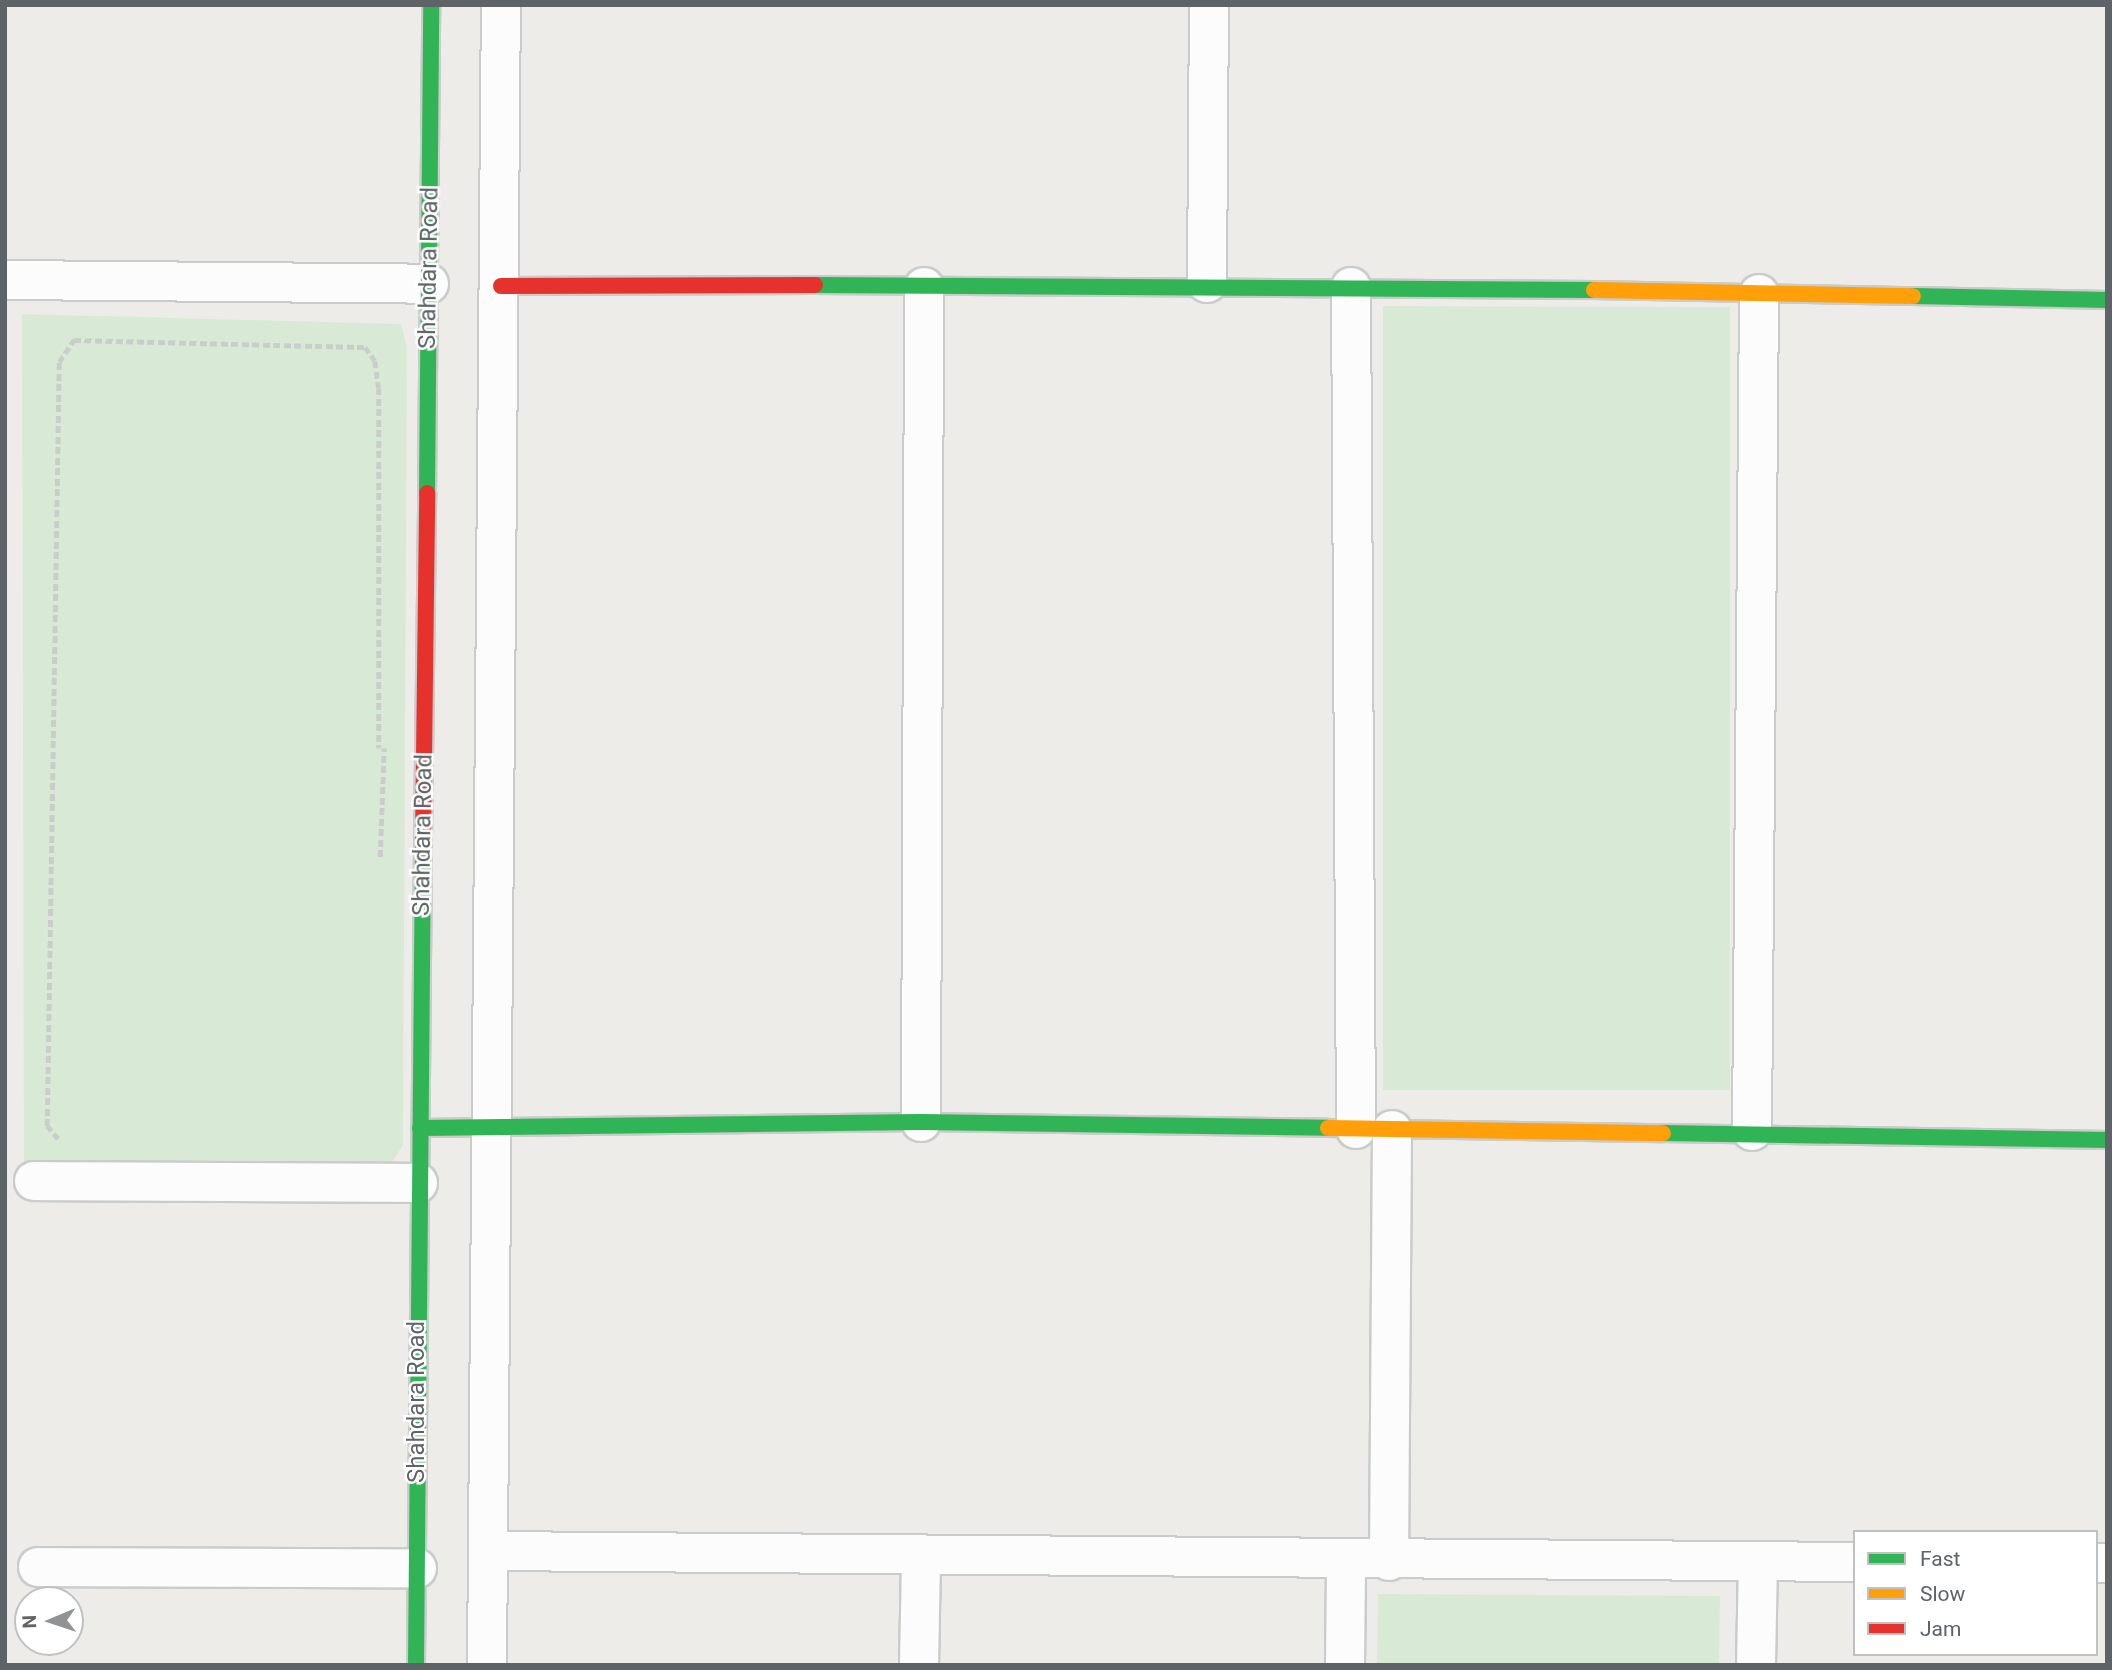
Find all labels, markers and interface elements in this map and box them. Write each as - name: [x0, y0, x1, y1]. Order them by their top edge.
- street label: Shahdara Road: [413, 187, 445, 349]
- street label: Shahdara Road: [407, 754, 439, 916]
- street label: Shahdara Road: [403, 1321, 431, 1483]
- legend: [1853, 1530, 2098, 1656]
- text: Fast: [1920, 1547, 1960, 1571]
- text: Slow: [1920, 1582, 1965, 1606]
- north arrow: [14, 1586, 84, 1656]
- text: N: [18, 1615, 41, 1629]
- text: Jam: [1920, 1617, 1961, 1641]

